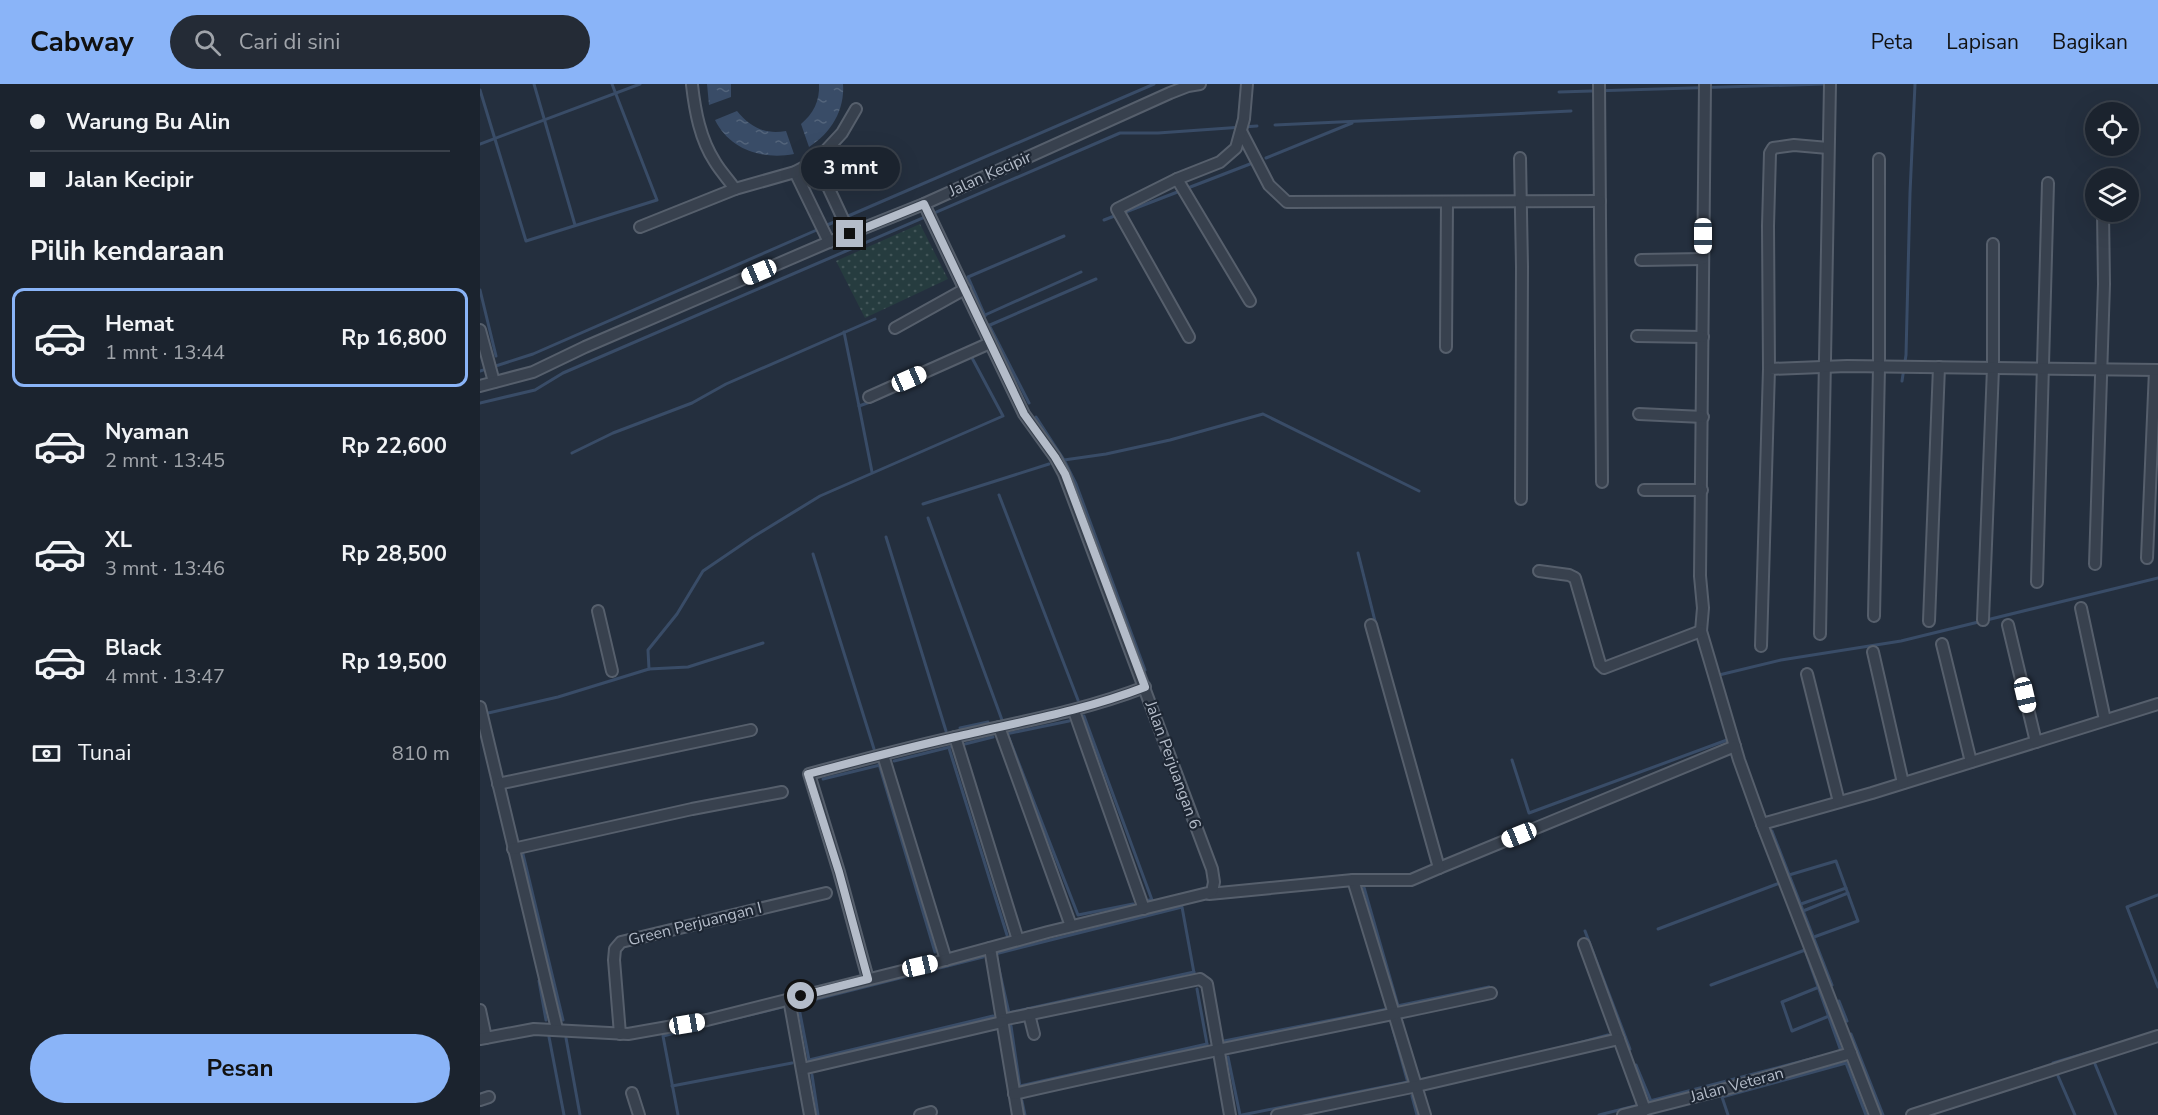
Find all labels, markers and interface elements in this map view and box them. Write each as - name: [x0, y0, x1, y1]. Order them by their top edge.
- search box: [170, 15, 590, 69]
- text: Cabway: [30, 23, 134, 61]
- icon: search: [191, 26, 224, 59]
- text: Cari di sini: [239, 27, 340, 57]
- text: Peta: [1871, 28, 1913, 56]
- text: Lapisan: [1946, 28, 2019, 56]
- text: Bagikan: [2052, 28, 2128, 56]
- map controls: [2085, 102, 2139, 222]
- button: locate: [2085, 102, 2139, 156]
- text: Warung Bu Alin: [66, 107, 230, 137]
- street label: Jalan Kecipir: [944, 146, 1035, 202]
- callout: 3 mnt: [800, 147, 899, 189]
- text: 3 mnt: [823, 154, 878, 181]
- text: Jalan Kecipir: [66, 165, 193, 195]
- button: layers: [2085, 168, 2139, 222]
- car: [1694, 218, 1712, 254]
- route end: [836, 220, 863, 247]
- text: Pilih kendaraan: [30, 233, 224, 270]
- car: [739, 257, 779, 287]
- text: Hemat: [105, 309, 174, 339]
- icon: car: [33, 311, 87, 365]
- text: Rp 16,800: [341, 323, 447, 353]
- text: 1 mnt · 13:44: [105, 339, 225, 366]
- car: [889, 363, 929, 395]
- text: Nyaman: [105, 417, 189, 447]
- icon: car: [33, 419, 87, 473]
- text: Rp 22,600: [341, 431, 447, 461]
- text: 2 mnt · 13:45: [105, 447, 225, 474]
- text: XL: [105, 525, 132, 555]
- icon: car: [33, 527, 87, 581]
- text: Rp 28,500: [341, 539, 447, 569]
- text: 3 mnt · 13:46: [105, 555, 225, 582]
- text: Black: [105, 633, 161, 663]
- icon: car: [33, 635, 87, 689]
- text: Rp 19,500: [341, 647, 447, 677]
- text: 4 mnt · 13:47: [105, 663, 225, 690]
- car: [2012, 675, 2038, 715]
- street label: Jalan Perjuangan 6: [1139, 697, 1206, 832]
- icon: cash: [30, 737, 63, 770]
- text: Tunai: [78, 738, 131, 768]
- text: 810 m: [392, 740, 450, 767]
- car: [1499, 820, 1539, 850]
- street label: Green Perjuangan I: [626, 897, 764, 951]
- car: [900, 953, 940, 979]
- route start: [787, 982, 814, 1009]
- car: [668, 1012, 706, 1036]
- button: Pesan: [30, 1034, 450, 1103]
- street label: Jalan Veteran: [1687, 1062, 1786, 1108]

